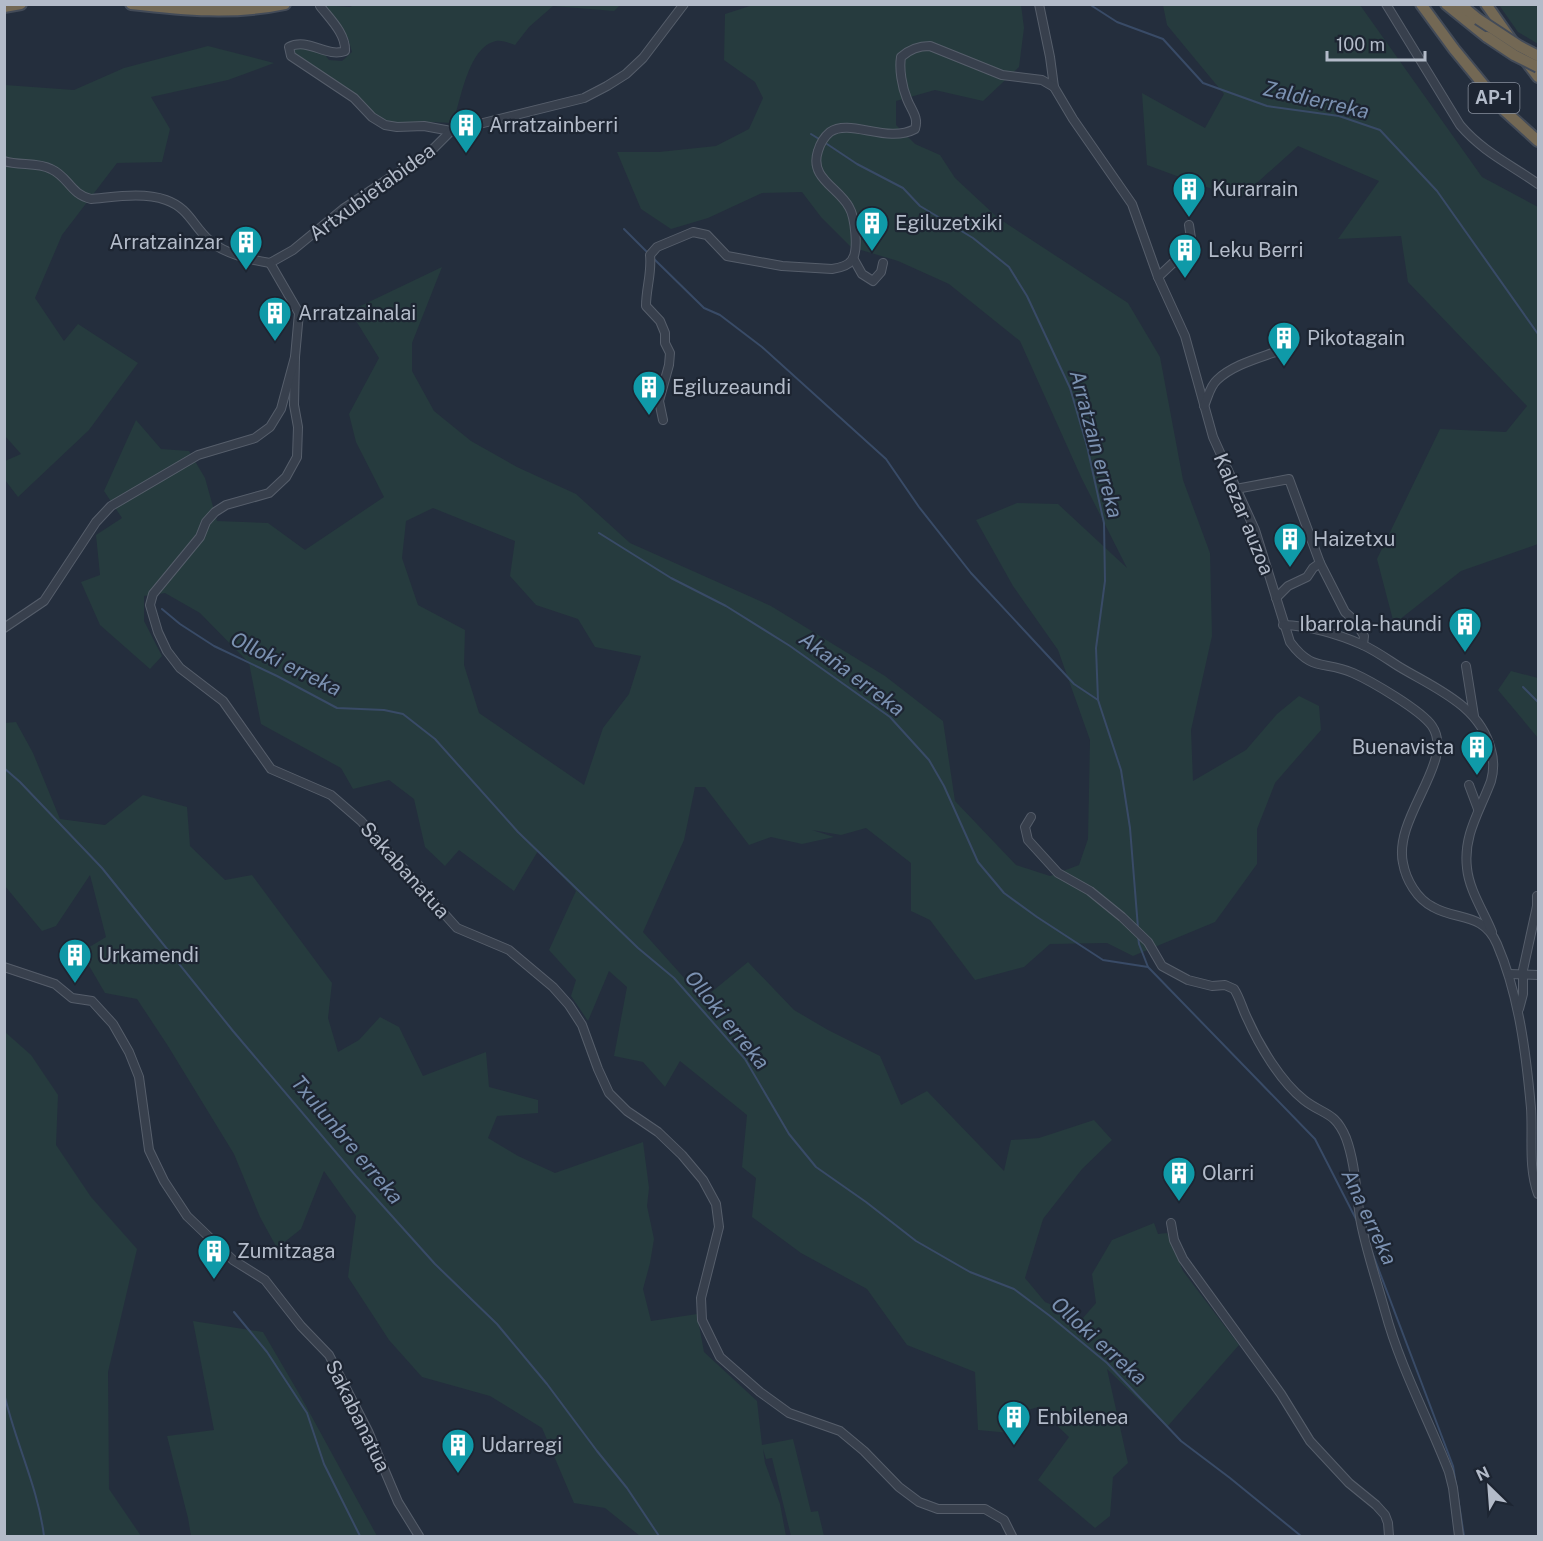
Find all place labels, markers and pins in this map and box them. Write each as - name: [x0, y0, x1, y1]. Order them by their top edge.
- building icon: Arratzainberri: [448, 107, 484, 154]
- place label: Arratzainberri: [489, 113, 618, 137]
- building icon: Kurarrain: [1171, 171, 1207, 218]
- place label: Kurarrain: [1212, 177, 1298, 201]
- building icon: Egiluzetxiki: [854, 205, 890, 252]
- place label: Egiluzetxiki: [895, 211, 1003, 235]
- building icon: Arratzainzar: [228, 224, 264, 271]
- place label: Arratzainzar: [109, 230, 223, 254]
- building icon: Leku Berri: [1167, 232, 1203, 279]
- place label: Leku Berri: [1208, 238, 1303, 262]
- building icon: Arratzainalai: [257, 295, 293, 342]
- place label: Arratzainalai: [298, 301, 416, 325]
- building icon: Pikotagain: [1266, 320, 1302, 367]
- place label: Pikotagain: [1307, 326, 1405, 350]
- building icon: Egiluzeaundi: [631, 369, 667, 416]
- place label: Egiluzeaundi: [672, 375, 791, 399]
- building icon: Haizetxu: [1272, 521, 1308, 568]
- place label: Haizetxu: [1313, 527, 1395, 551]
- building icon: Ibarrola-haundi: [1447, 606, 1483, 653]
- place label: Ibarrola-haundi: [1299, 612, 1442, 636]
- building icon: Buenavista: [1459, 729, 1495, 776]
- place label: Buenavista: [1352, 735, 1454, 759]
- building icon: Urkamendi: [57, 937, 93, 984]
- place label: Urkamendi: [98, 943, 199, 967]
- building icon: Olarri: [1161, 1155, 1197, 1202]
- place label: Olarri: [1202, 1161, 1254, 1185]
- building icon: Zumitzaga: [196, 1233, 232, 1280]
- place label: Zumitzaga: [237, 1239, 335, 1263]
- building icon: Enbilenea: [996, 1399, 1032, 1446]
- place label: Enbilenea: [1037, 1405, 1128, 1429]
- building icon: Udarregi: [440, 1427, 476, 1474]
- place label: Udarregi: [481, 1433, 562, 1457]

